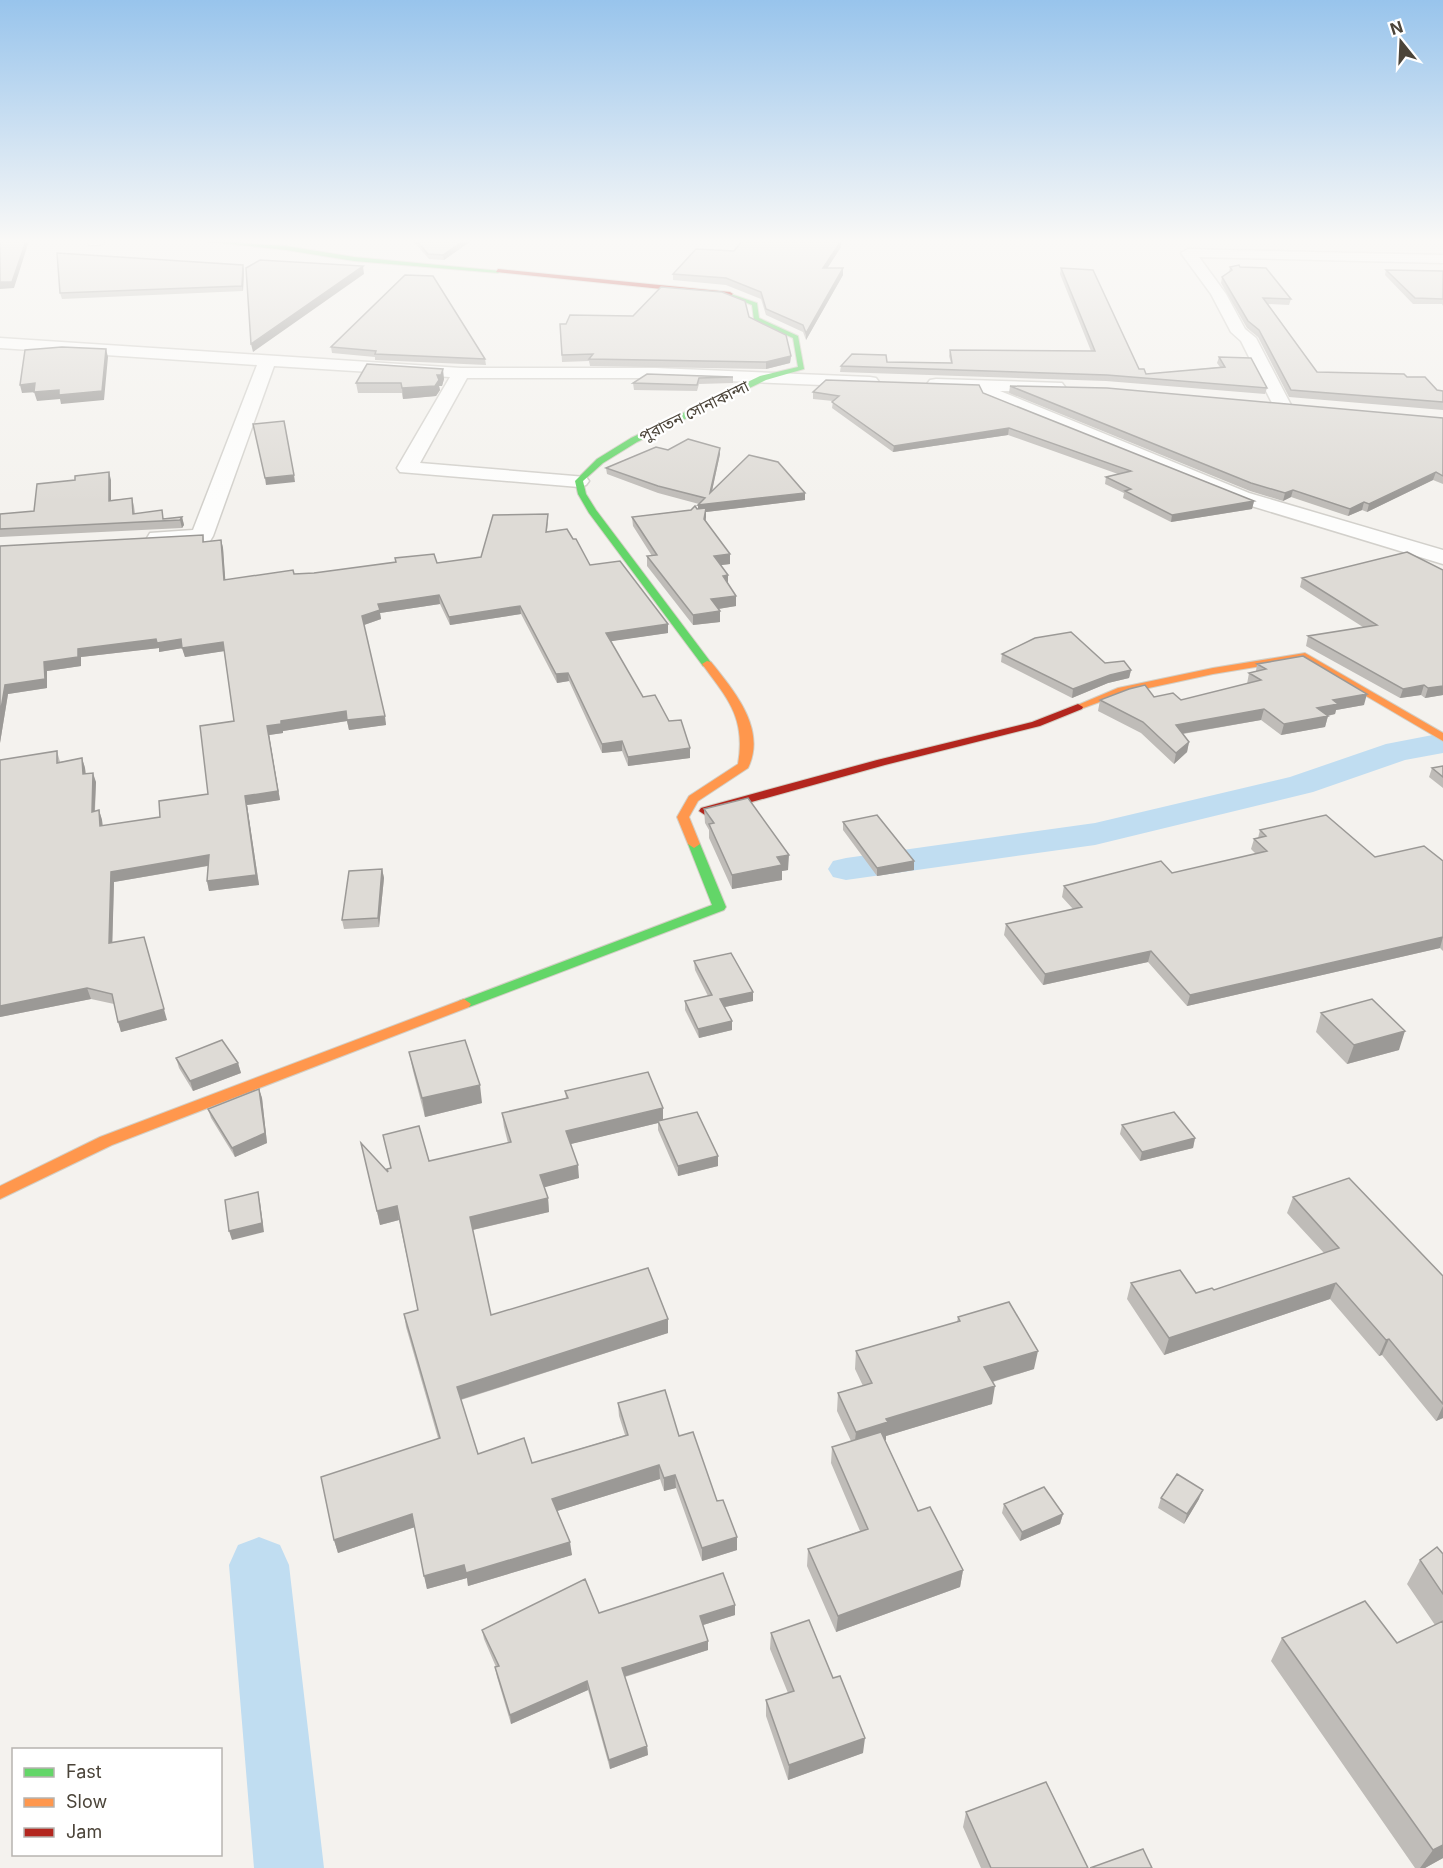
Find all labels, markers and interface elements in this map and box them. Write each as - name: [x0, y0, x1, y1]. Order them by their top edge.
- north arrow: [1371, 12, 1431, 72]
- text: N: [1387, 16, 1405, 39]
- street label: পুরাতন সোনাকান্দা: [636, 375, 753, 446]
- legend: [12, 1748, 222, 1856]
- text: Fast: [66, 1761, 102, 1782]
- text: Slow: [66, 1791, 107, 1812]
- text: Jam: [66, 1821, 102, 1842]

